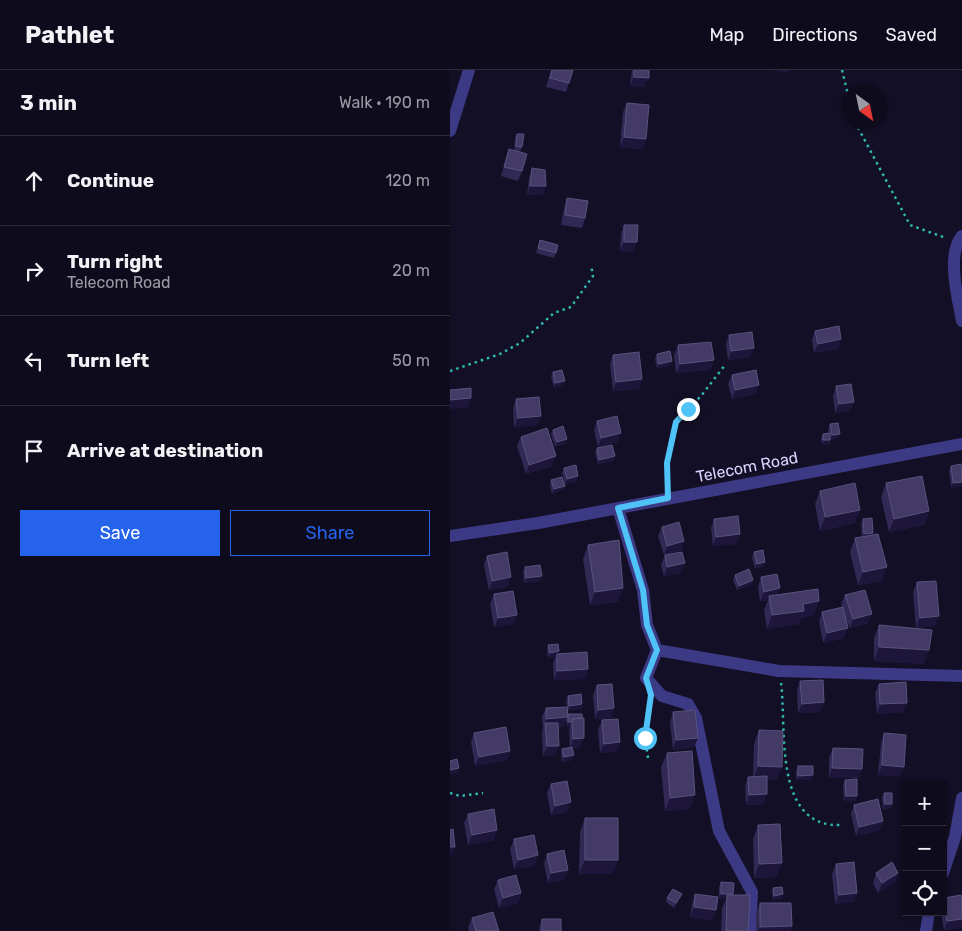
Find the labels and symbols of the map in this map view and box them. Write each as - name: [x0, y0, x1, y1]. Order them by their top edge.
- north arrow: [842, 85, 887, 130]
- route end: [677, 398, 700, 421]
- street label: Telecom Road: [694, 448, 800, 486]
- route start: [634, 727, 657, 750]

